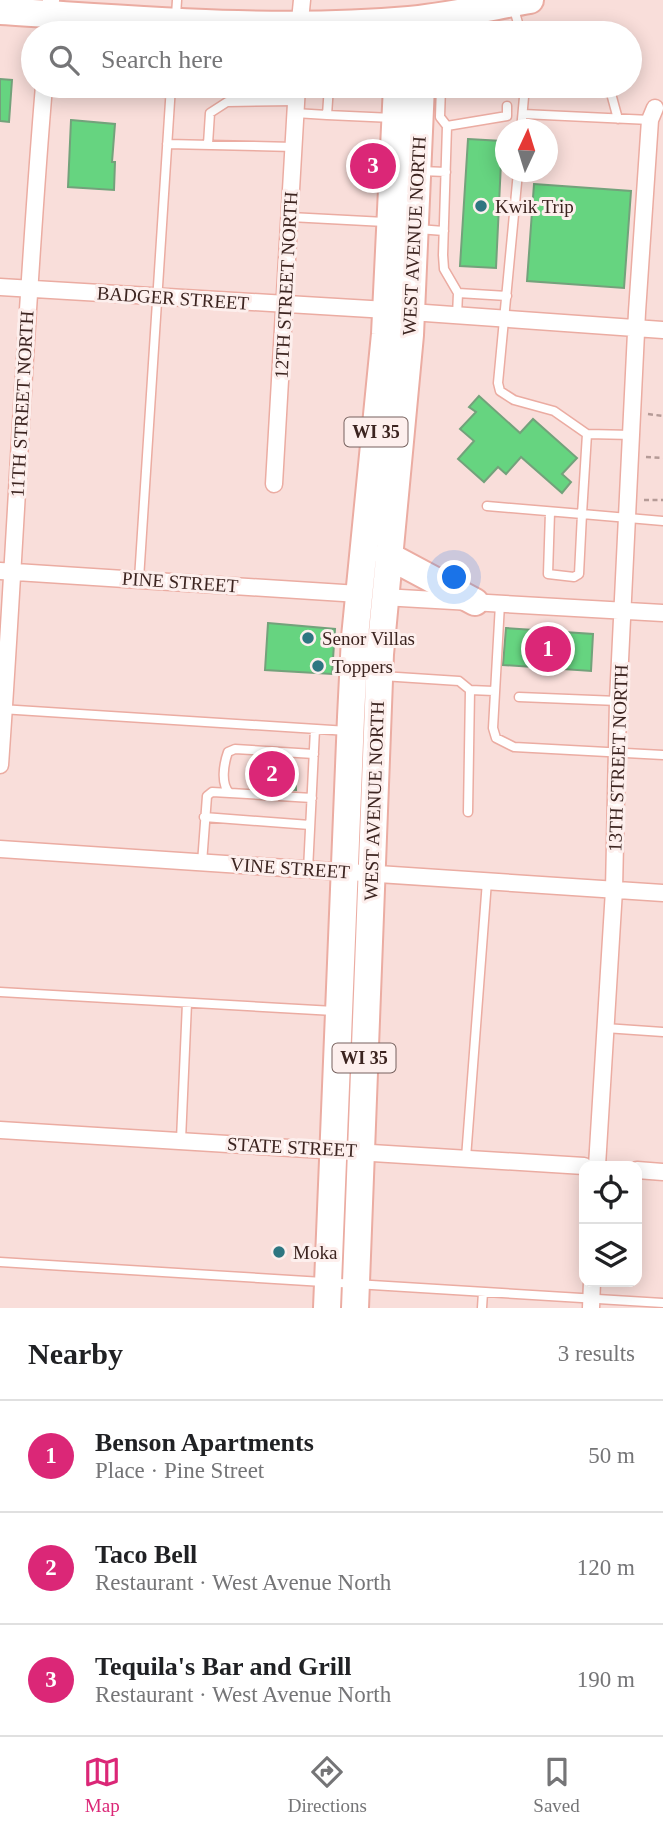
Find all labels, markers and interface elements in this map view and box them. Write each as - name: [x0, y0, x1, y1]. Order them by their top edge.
- search box: [21, 21, 642, 98]
- icon: search: [45, 41, 83, 79]
- text: Search here: [101, 45, 223, 74]
- north arrow: [495, 119, 558, 182]
- street label: WEST AVENUE NORTH: [398, 135, 430, 336]
- pin: 3: [350, 140, 396, 192]
- street label: 12TH STREET NORTH: [271, 191, 301, 379]
- place label: Kwik Trip: [495, 196, 574, 217]
- marker: Kwik Trip: [473, 198, 489, 214]
- street label: BADGER STREET: [96, 282, 250, 314]
- street label: 11TH STREET NORTH: [7, 310, 37, 498]
- road number: WI 35: [344, 418, 408, 446]
- your location: [437, 560, 471, 594]
- street label: PINE STREET: [121, 567, 239, 597]
- pin: 1: [525, 623, 571, 675]
- place label: Senor Villas: [322, 628, 415, 649]
- marker: Senor Villas: [300, 630, 316, 646]
- place label: Toppers: [332, 656, 393, 677]
- marker: Toppers: [310, 658, 326, 674]
- street label: 13TH STREET NORTH: [604, 664, 632, 852]
- street label: WEST AVENUE NORTH: [360, 701, 388, 901]
- pin: 2: [249, 748, 295, 800]
- street label: VINE STREET: [230, 853, 351, 883]
- road number: WI 35: [332, 1044, 396, 1072]
- street label: STATE STREET: [227, 1133, 358, 1161]
- map controls: [579, 1161, 642, 1287]
- button: locate: [579, 1161, 642, 1224]
- button: layers: [579, 1224, 642, 1287]
- place label: Moka: [293, 1242, 338, 1263]
- marker: Moka: [271, 1244, 287, 1260]
- text: Nearby: [28, 1337, 123, 1370]
- text: 3 results: [558, 1341, 635, 1366]
- text: Benson Apartments: [95, 1428, 314, 1457]
- text: 1: [45, 1443, 57, 1468]
- text: 50 m: [588, 1443, 635, 1468]
- text: Place · Pine Street: [95, 1458, 264, 1483]
- text: Taco Bell: [95, 1540, 197, 1569]
- text: 2: [45, 1555, 57, 1580]
- text: 120 m: [577, 1555, 635, 1580]
- text: Restaurant · West Avenue North: [95, 1570, 391, 1595]
- text: Tequila's Bar and Grill: [95, 1652, 351, 1681]
- text: 3: [45, 1667, 57, 1692]
- text: 190 m: [577, 1667, 635, 1692]
- text: Restaurant · West Avenue North: [95, 1682, 391, 1707]
- tab: Map: [83, 1753, 121, 1817]
- tab: Directions: [288, 1753, 367, 1817]
- tab: Saved: [533, 1753, 580, 1817]

